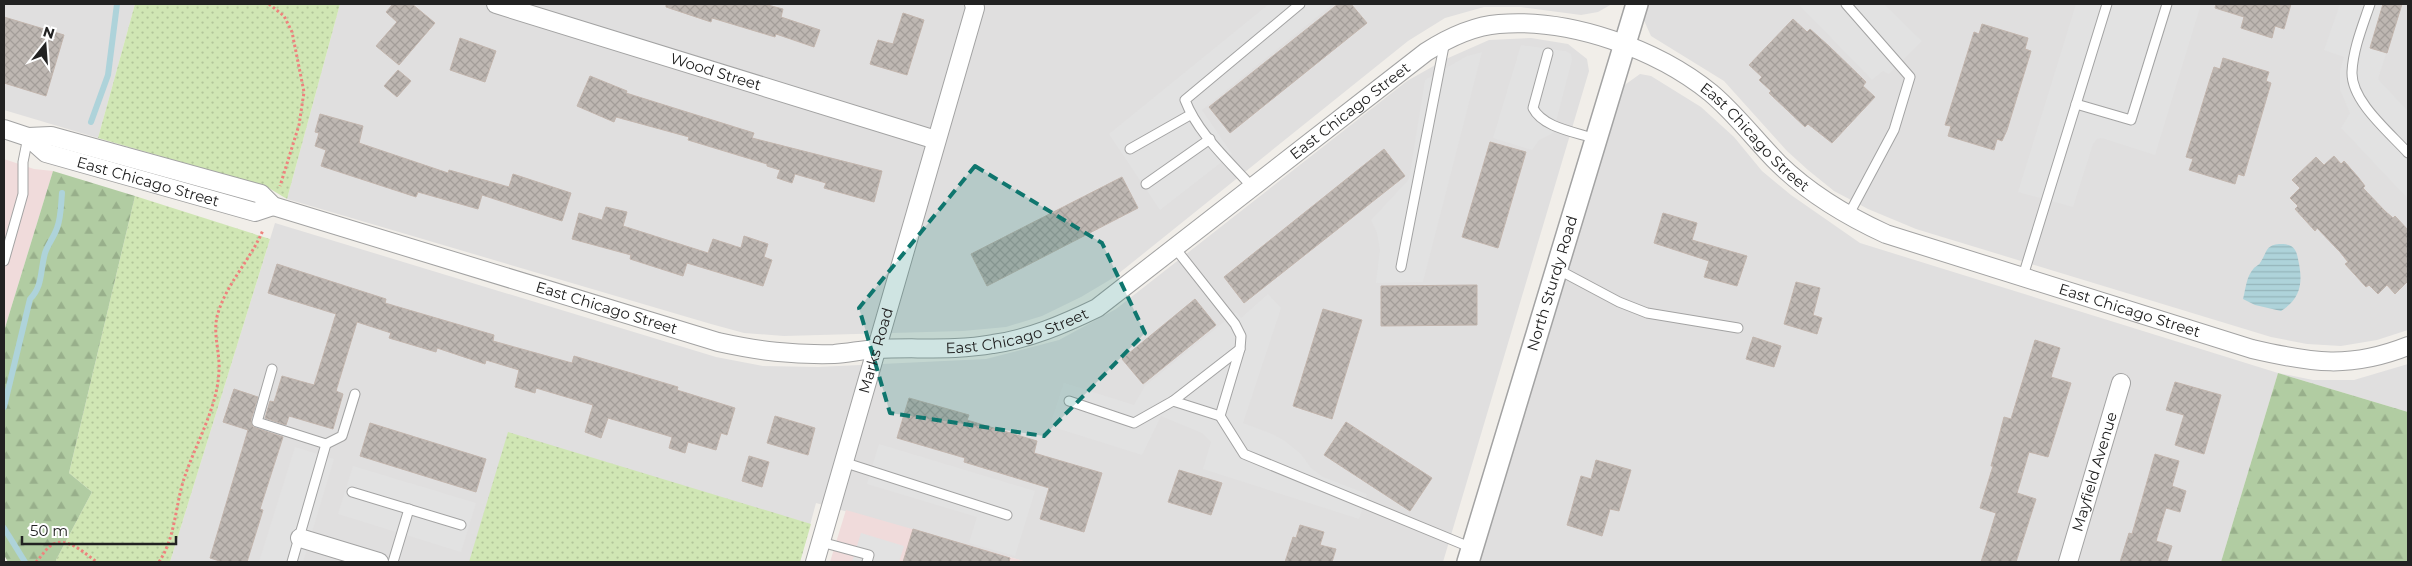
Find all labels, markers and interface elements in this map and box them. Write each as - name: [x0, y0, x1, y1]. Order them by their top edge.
- north arrow: [20, 20, 70, 70]
- text: N: [41, 22, 57, 43]
- street label: Wood Street: [668, 48, 764, 94]
- street label: East Chicago Street: [1286, 58, 1414, 163]
- street label: East Chicago Street: [1696, 78, 1813, 195]
- street label: East Chicago Street: [75, 152, 222, 210]
- street label: North Sturdy Road: [1522, 213, 1581, 353]
- street label: East Chicago Street: [534, 277, 680, 338]
- street label: East Chicago Street: [2057, 279, 2203, 341]
- street label: East Chicago Street: [945, 304, 1091, 357]
- street label: Marks Road: [854, 305, 897, 396]
- street label: Mayfield Avenue: [2067, 410, 2121, 534]
- scale bar: [22, 514, 176, 546]
- text: 50 m: [30, 521, 68, 540]

